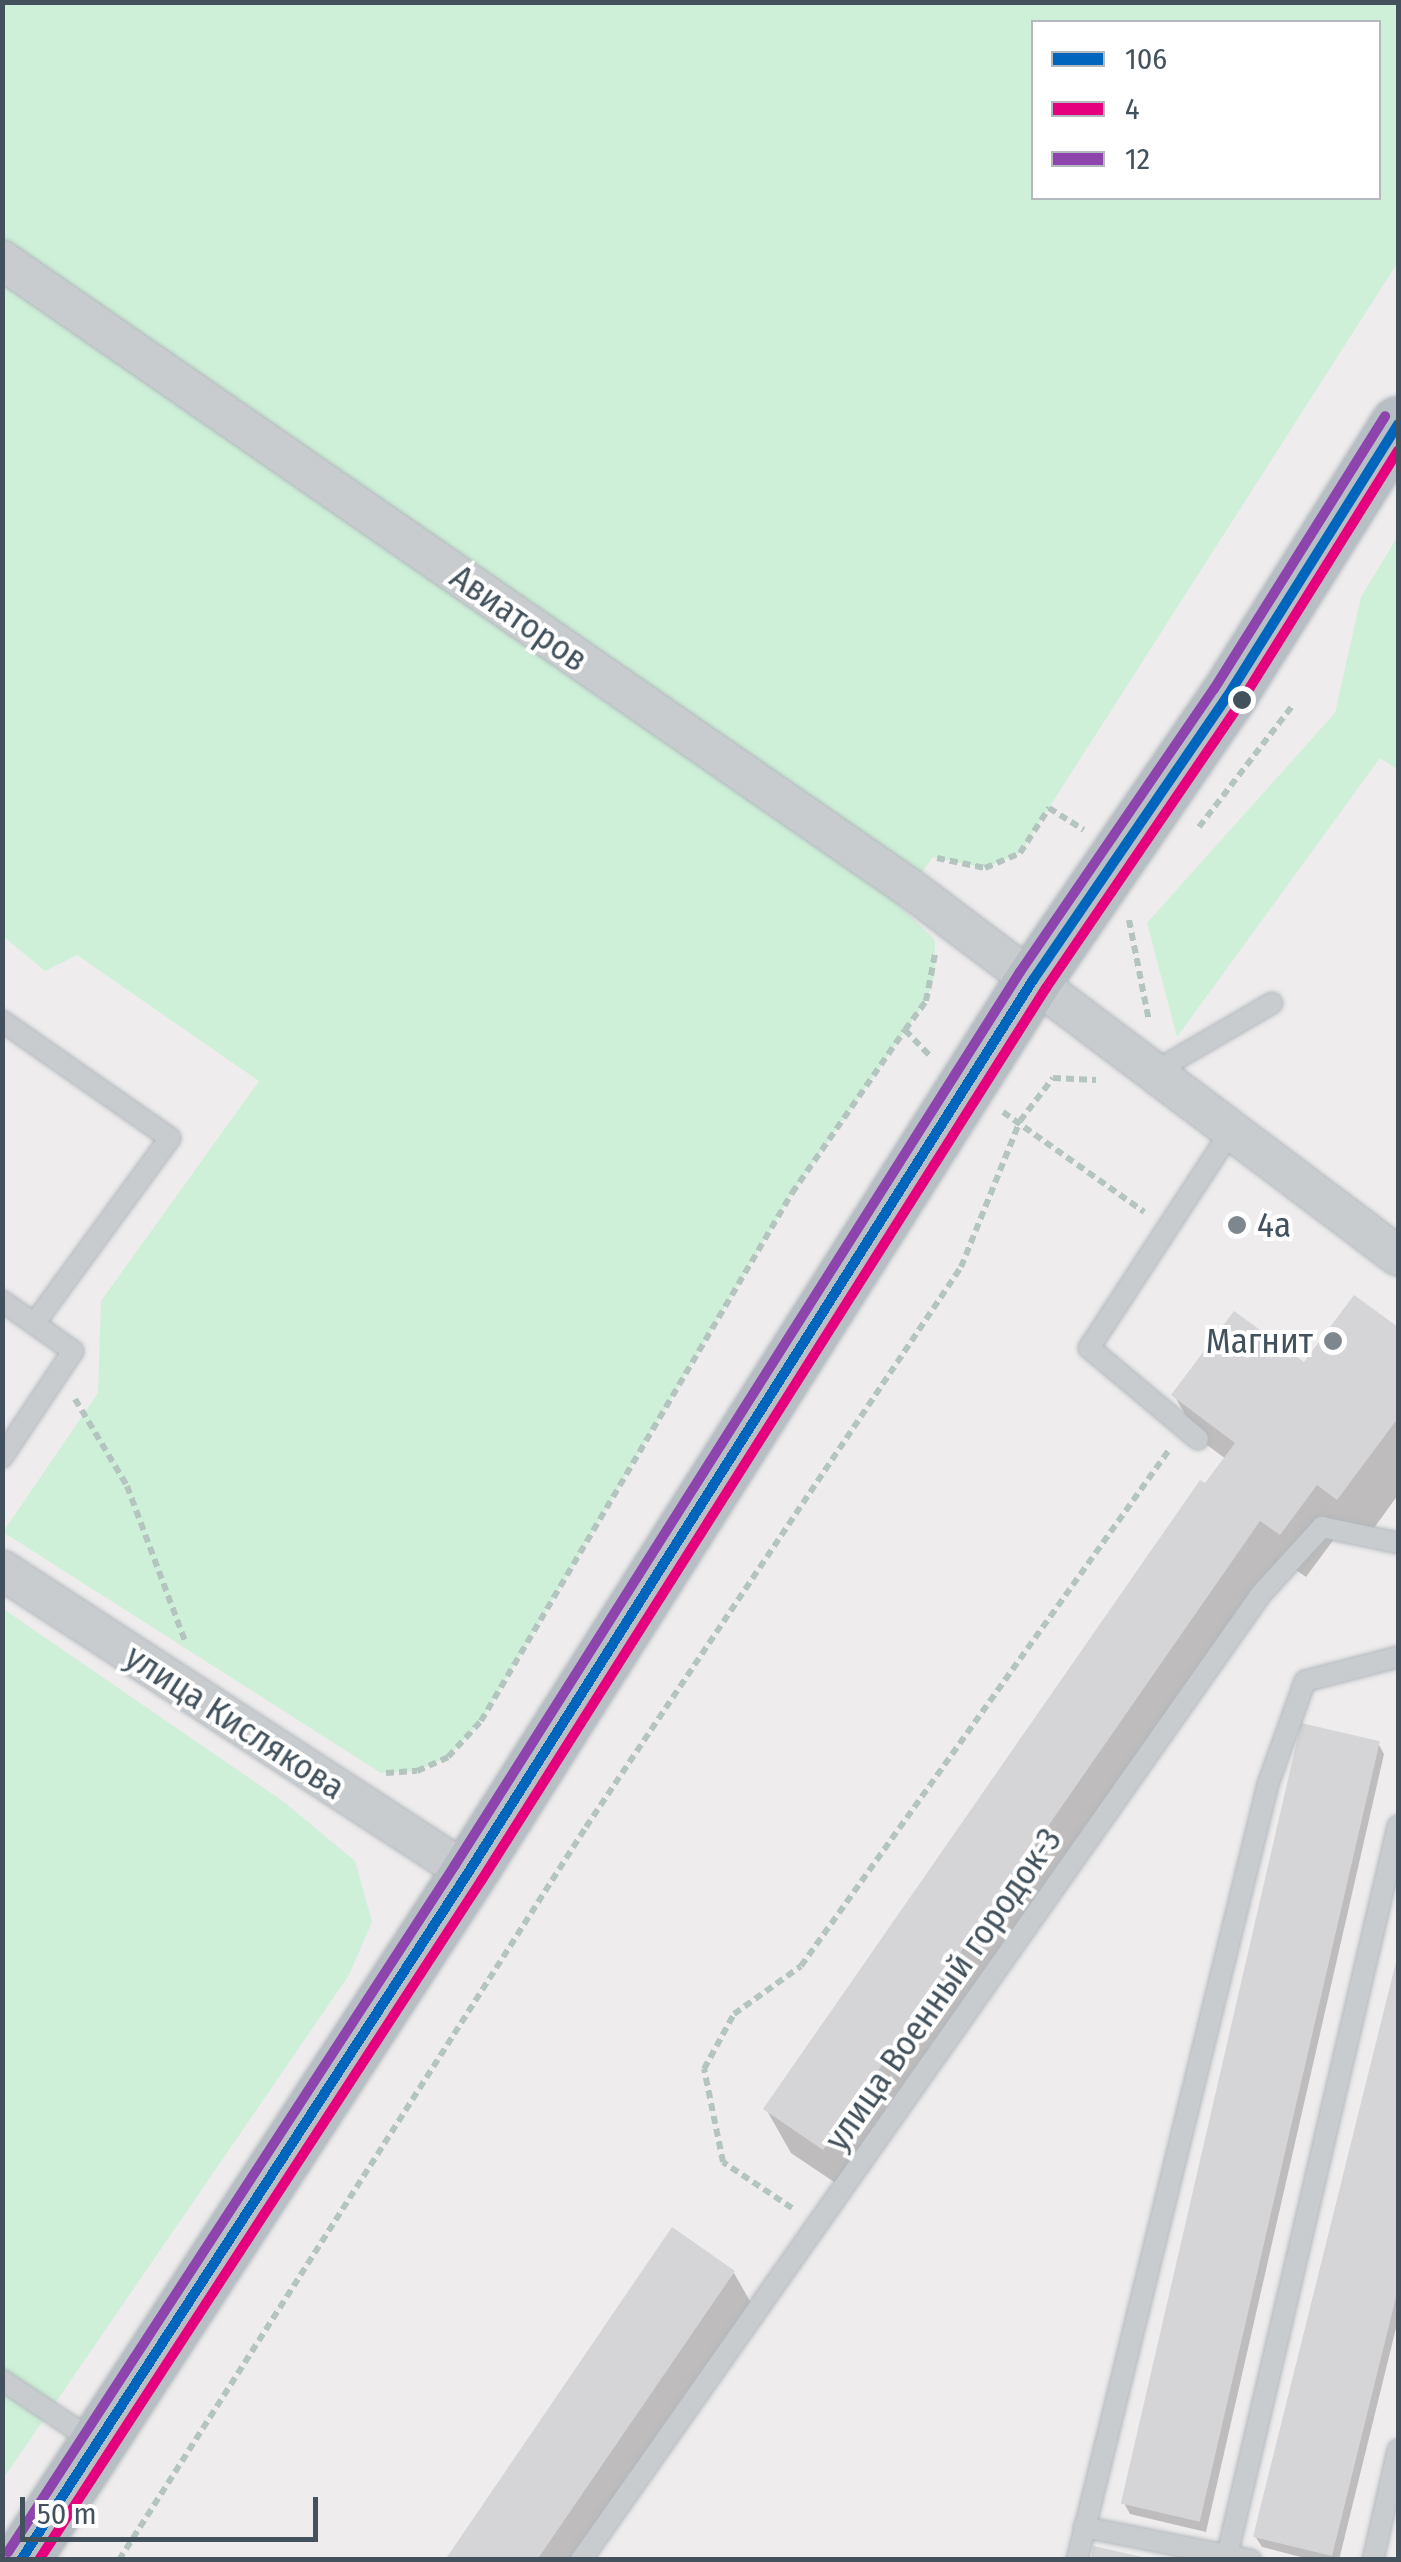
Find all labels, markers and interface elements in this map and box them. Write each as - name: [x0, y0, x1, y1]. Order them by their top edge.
- legend: [1031, 20, 1381, 200]
- text: 106: [1125, 41, 1167, 77]
- text: 4: [1125, 91, 1140, 127]
- text: 12: [1125, 141, 1150, 177]
- street label: Авиаторов: [442, 556, 596, 680]
- unlabelled marker: [1232, 690, 1252, 710]
- place label: 4а: [1257, 1204, 1291, 1246]
- marker: 4а: [1226, 1214, 1248, 1236]
- place label: Магнит: [1206, 1320, 1313, 1362]
- marker: Магнит: [1322, 1330, 1344, 1352]
- street label: улица Кислякова: [118, 1636, 352, 1808]
- street label: улица Военный городок-3: [816, 1820, 1070, 2158]
- scale bar: [25, 2477, 322, 2539]
- text: 50 m: [37, 2496, 97, 2532]

